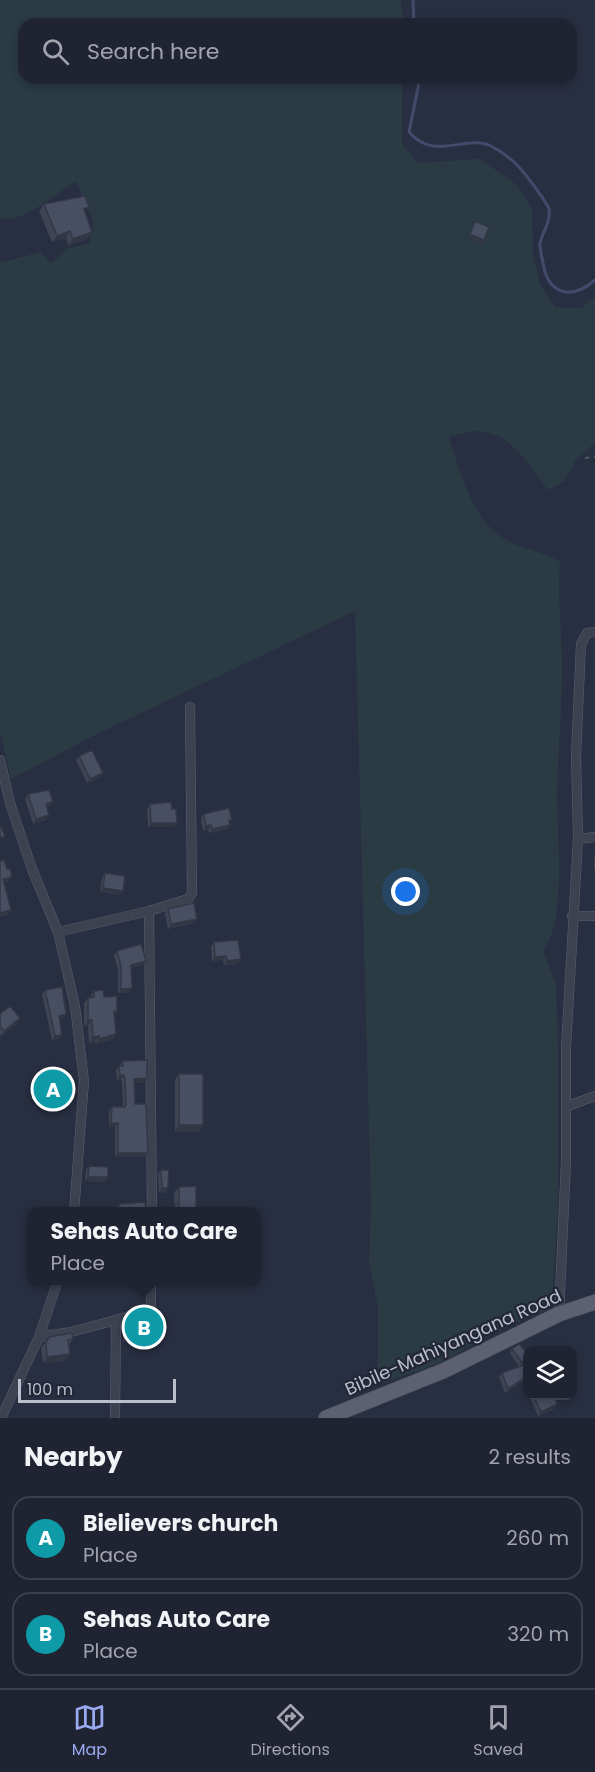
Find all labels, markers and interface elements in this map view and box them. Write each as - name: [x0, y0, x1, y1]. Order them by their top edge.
- search box: [18, 18, 577, 84]
- icon: search: [39, 35, 72, 68]
- text: Search here: [87, 36, 220, 67]
- your location: [391, 877, 420, 906]
- pin: A: [34, 1066, 72, 1112]
- popup: [27, 1207, 261, 1285]
- text: Sehas Auto Care: [50, 1216, 238, 1247]
- text: Place: [50, 1249, 105, 1277]
- street label: Bibile-Mahiyangana Road: [341, 1283, 565, 1401]
- pin: B: [124, 1304, 164, 1350]
- map controls: [523, 1346, 577, 1400]
- button: layers: [523, 1346, 577, 1400]
- scale bar: [18, 1376, 176, 1404]
- text: 100 m: [27, 1378, 73, 1401]
- text: Nearby: [24, 1439, 122, 1475]
- text: 2 results: [488, 1443, 571, 1471]
- text: Bielievers church: [83, 1508, 278, 1539]
- text: A: [38, 1524, 53, 1552]
- text: 260 m: [506, 1524, 569, 1552]
- text: Place: [83, 1541, 138, 1569]
- text: Sehas Auto Care: [83, 1604, 270, 1635]
- text: B: [39, 1620, 52, 1648]
- text: 320 m: [507, 1620, 569, 1648]
- text: Place: [83, 1637, 138, 1665]
- tab: Map: [72, 1701, 107, 1762]
- tab: Directions: [251, 1701, 330, 1762]
- tab: Saved: [473, 1701, 523, 1762]

